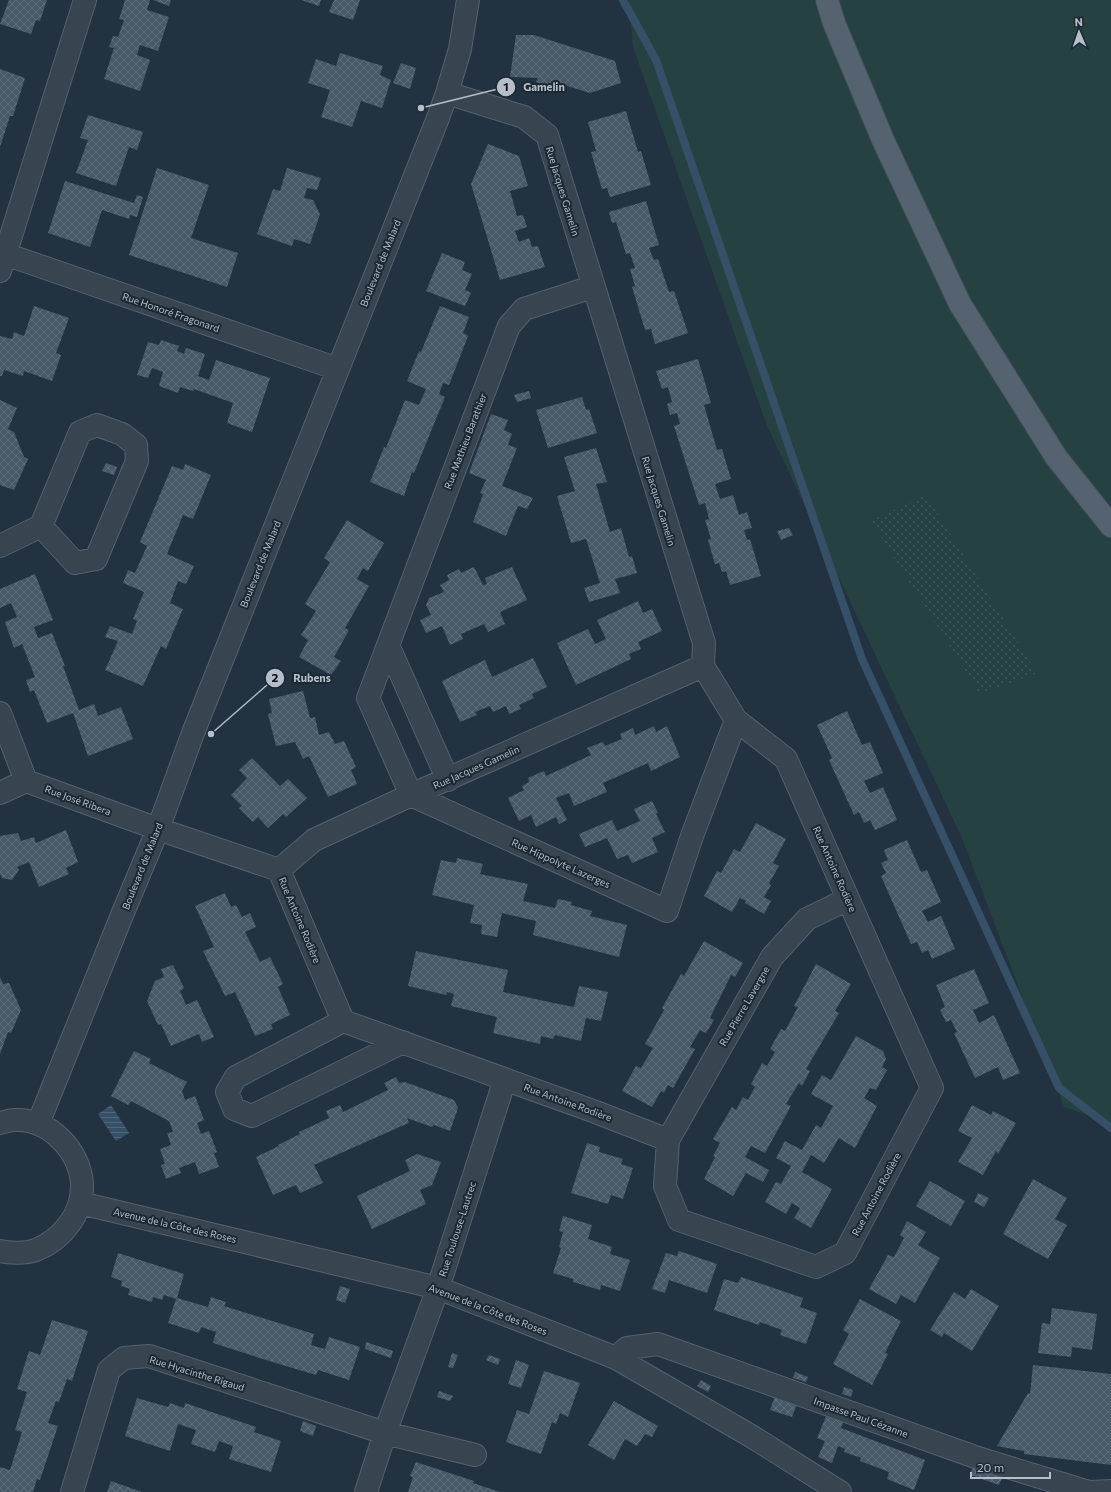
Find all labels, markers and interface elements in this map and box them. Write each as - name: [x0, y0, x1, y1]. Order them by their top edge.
- north arrow: [1059, 12, 1099, 52]
- text: N: [1074, 15, 1083, 28]
- callout: Gamelin: [496, 75, 573, 98]
- text: 1: [503, 79, 509, 93]
- text: Gamelin: [523, 80, 565, 93]
- street label: Rue Jacques Gamelin: [544, 145, 582, 237]
- street label: Boulevard de Malard: [357, 218, 403, 308]
- street label: Rue Honoré Fragonard: [121, 290, 221, 334]
- street label: Rue Mathieu Barathier: [441, 391, 489, 491]
- street label: Rue Jacques Gamelin: [640, 455, 678, 547]
- street label: Boulevard de Malard: [237, 519, 283, 609]
- callout: Rubens: [265, 666, 338, 689]
- text: 2: [272, 670, 279, 684]
- text: Rubens: [293, 671, 331, 684]
- street label: Rue Jacques Gamelin: [431, 743, 521, 791]
- street label: Rue José Ribera: [43, 782, 113, 818]
- street label: Boulevard de Malard: [119, 821, 165, 911]
- street label: Rue Antoine Rodière: [811, 824, 859, 914]
- street label: Rue Hippolyte Lazerges: [510, 836, 613, 890]
- street label: Rue Antoine Rodière: [276, 875, 324, 965]
- street label: Rue Pierre Lavergne: [716, 964, 772, 1048]
- street label: Rue Antoine Rodière: [522, 1081, 614, 1123]
- street label: Rue Antoine Rodière: [849, 1150, 903, 1238]
- street label: Rue Toulouse-Lautrec: [436, 1180, 478, 1278]
- street label: Avenue de la Côte des Roses: [112, 1205, 238, 1245]
- street label: Avenue de la Côte des Roses: [427, 1281, 549, 1337]
- street label: Rue Hyacinthe Rigaud: [148, 1353, 246, 1393]
- street label: Impasse Paul Cézanne: [812, 1394, 910, 1440]
- scale bar: [971, 1454, 1050, 1480]
- text: 20 m: [977, 1460, 1004, 1474]

